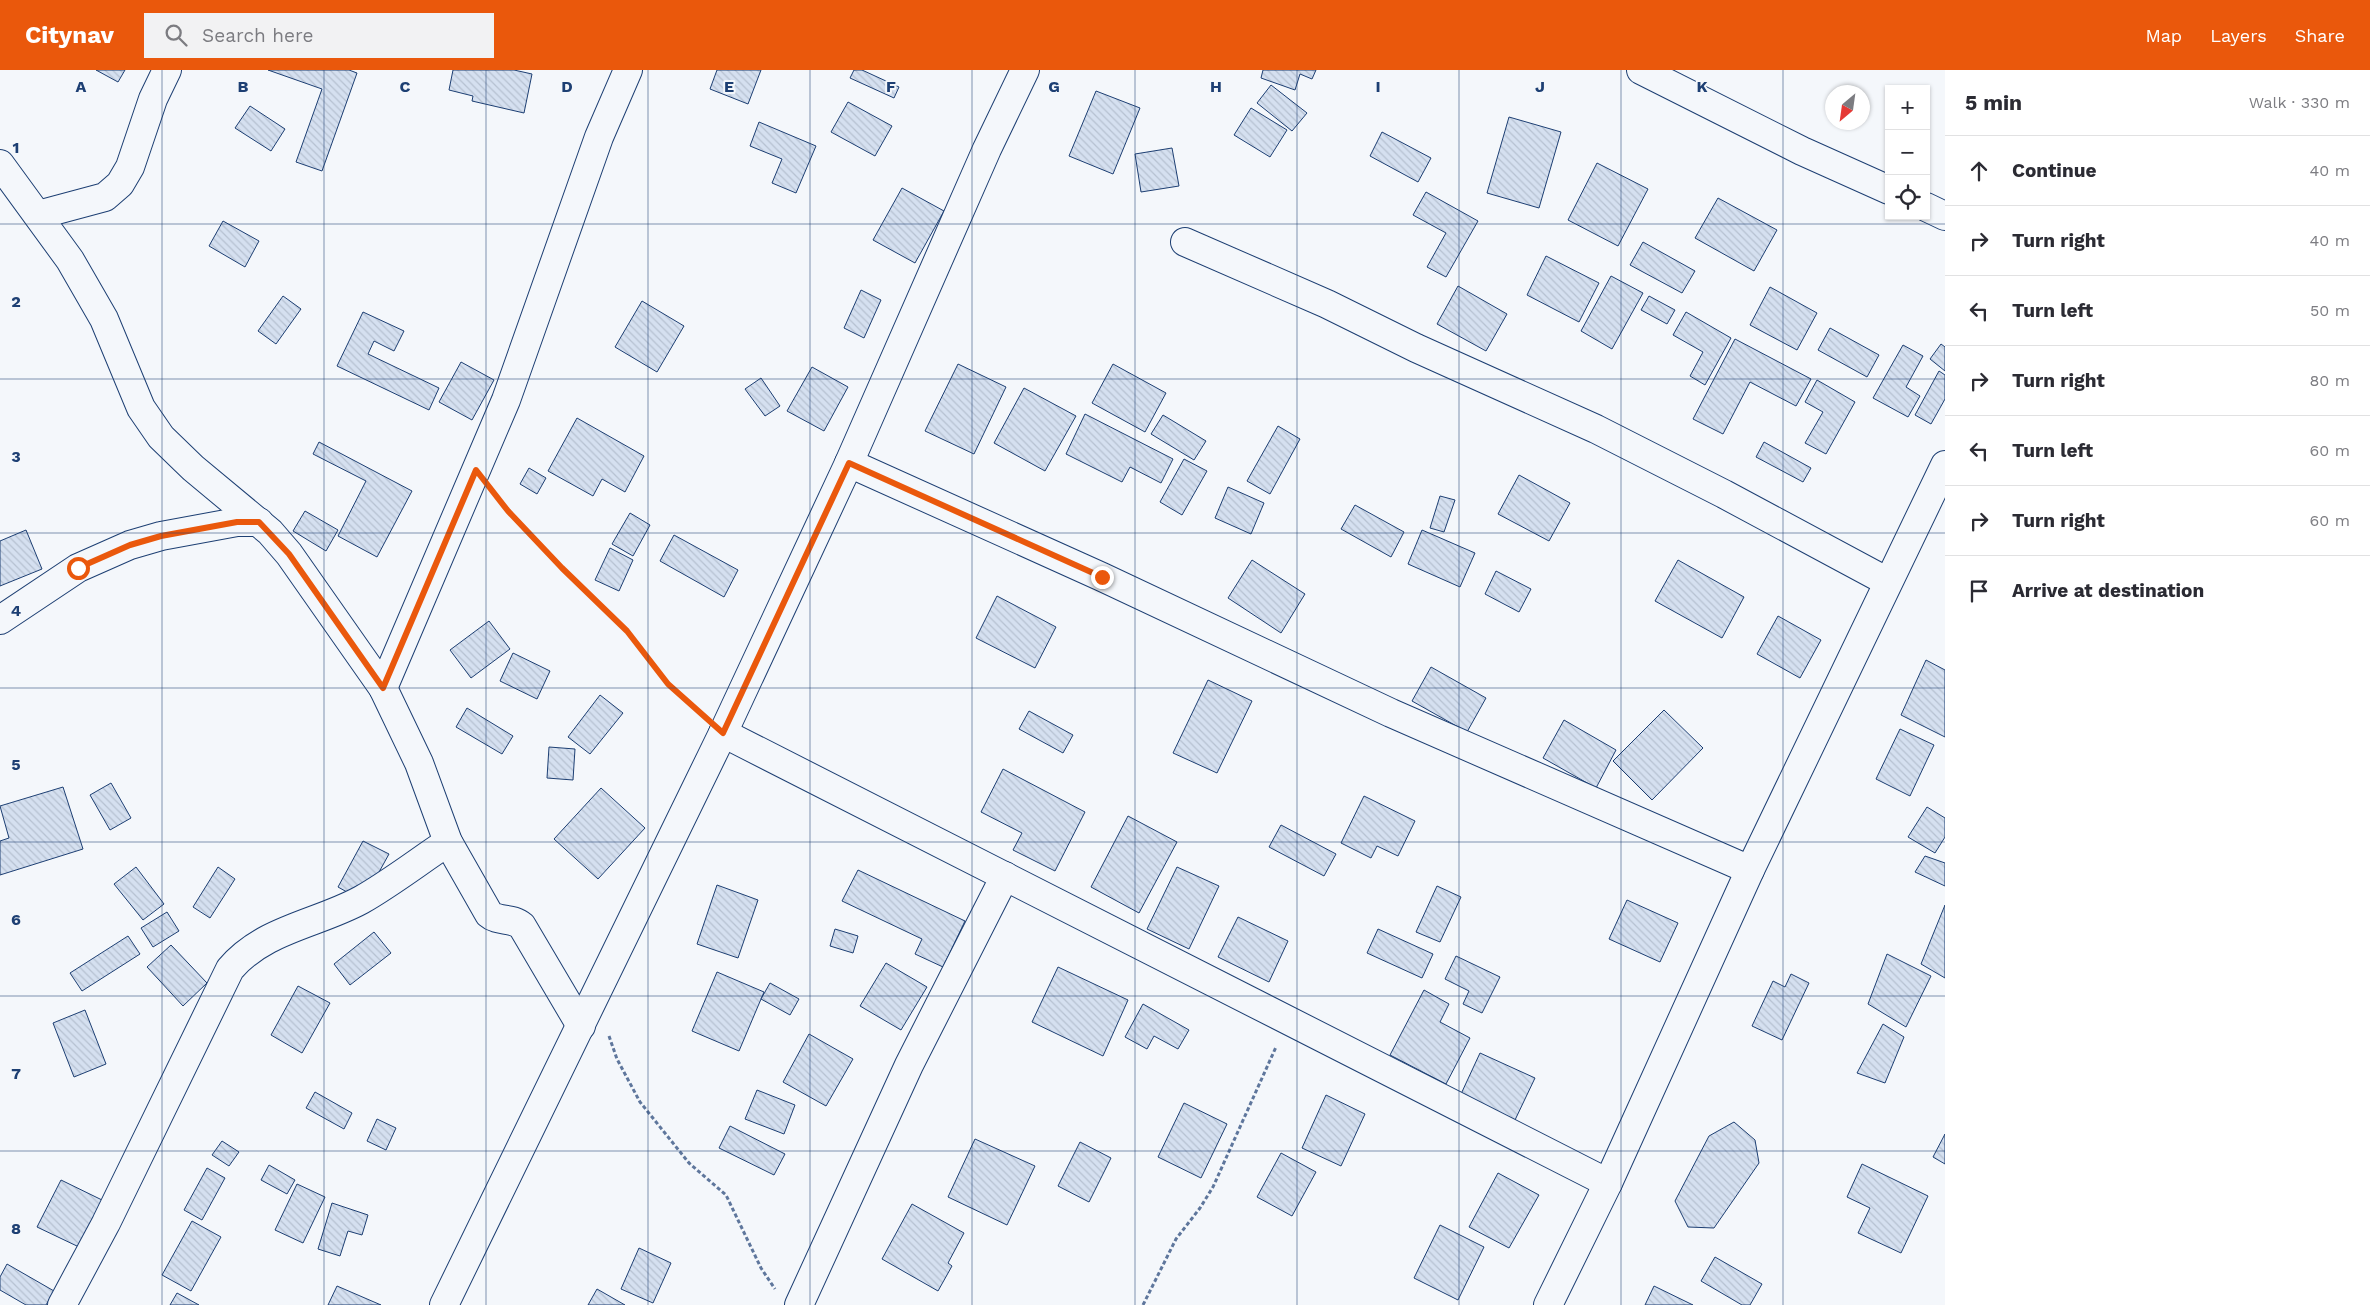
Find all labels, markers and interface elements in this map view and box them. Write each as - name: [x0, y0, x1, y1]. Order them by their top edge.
- search box: [144, 13, 494, 58]
- text: Citynav: [25, 21, 114, 49]
- icon: search: [162, 21, 190, 49]
- text: Search here: [202, 24, 313, 47]
- text: Map: [2145, 25, 2182, 46]
- text: Layers: [2210, 25, 2267, 46]
- text: Share: [2295, 25, 2345, 46]
- text: A: [76, 77, 87, 96]
- text: B: [238, 77, 249, 96]
- text: C: [400, 77, 411, 96]
- text: D: [561, 77, 573, 96]
- text: E: [724, 77, 734, 96]
- text: F: [886, 77, 896, 96]
- text: G: [1048, 77, 1060, 96]
- text: H: [1210, 77, 1222, 96]
- text: I: [1375, 77, 1381, 96]
- text: J: [1535, 77, 1545, 96]
- text: K: [1696, 77, 1708, 96]
- north arrow: [1825, 85, 1870, 130]
- map controls: [1885, 85, 1930, 220]
- button: +: [1885, 85, 1930, 130]
- text: 5 min: [1965, 90, 2022, 115]
- text: Walk · 330 m: [2249, 93, 2350, 112]
- button: −: [1885, 130, 1930, 175]
- text: 1: [13, 138, 19, 157]
- icon: ahead: [1965, 157, 1993, 185]
- text: Continue: [2012, 159, 2096, 182]
- text: 40 m: [2310, 161, 2350, 180]
- button: locate: [1885, 175, 1930, 220]
- icon: right: [1965, 227, 1993, 255]
- text: Turn right: [2012, 229, 2105, 252]
- text: 40 m: [2310, 231, 2350, 250]
- text: 2: [11, 292, 21, 311]
- icon: left: [1965, 297, 1993, 325]
- text: Turn left: [2012, 299, 2093, 322]
- text: 50 m: [2310, 301, 2350, 320]
- icon: right: [1965, 367, 1993, 395]
- text: Turn right: [2012, 369, 2105, 392]
- text: 80 m: [2309, 371, 2350, 390]
- icon: left: [1965, 437, 1993, 465]
- text: Turn left: [2012, 439, 2093, 462]
- text: 60 m: [2310, 441, 2350, 460]
- text: 3: [11, 447, 21, 466]
- icon: right: [1965, 507, 1993, 535]
- text: Turn right: [2012, 509, 2105, 532]
- text: 60 m: [2310, 511, 2350, 530]
- route start: [67, 557, 90, 580]
- route end: [1091, 566, 1114, 589]
- icon: arrive: [1965, 577, 1993, 605]
- text: Arrive at destination: [2012, 579, 2204, 602]
- text: 4: [11, 601, 21, 620]
- text: 5: [11, 755, 21, 774]
- text: 6: [11, 910, 21, 929]
- text: 7: [11, 1064, 21, 1083]
- text: 8: [11, 1219, 21, 1238]

